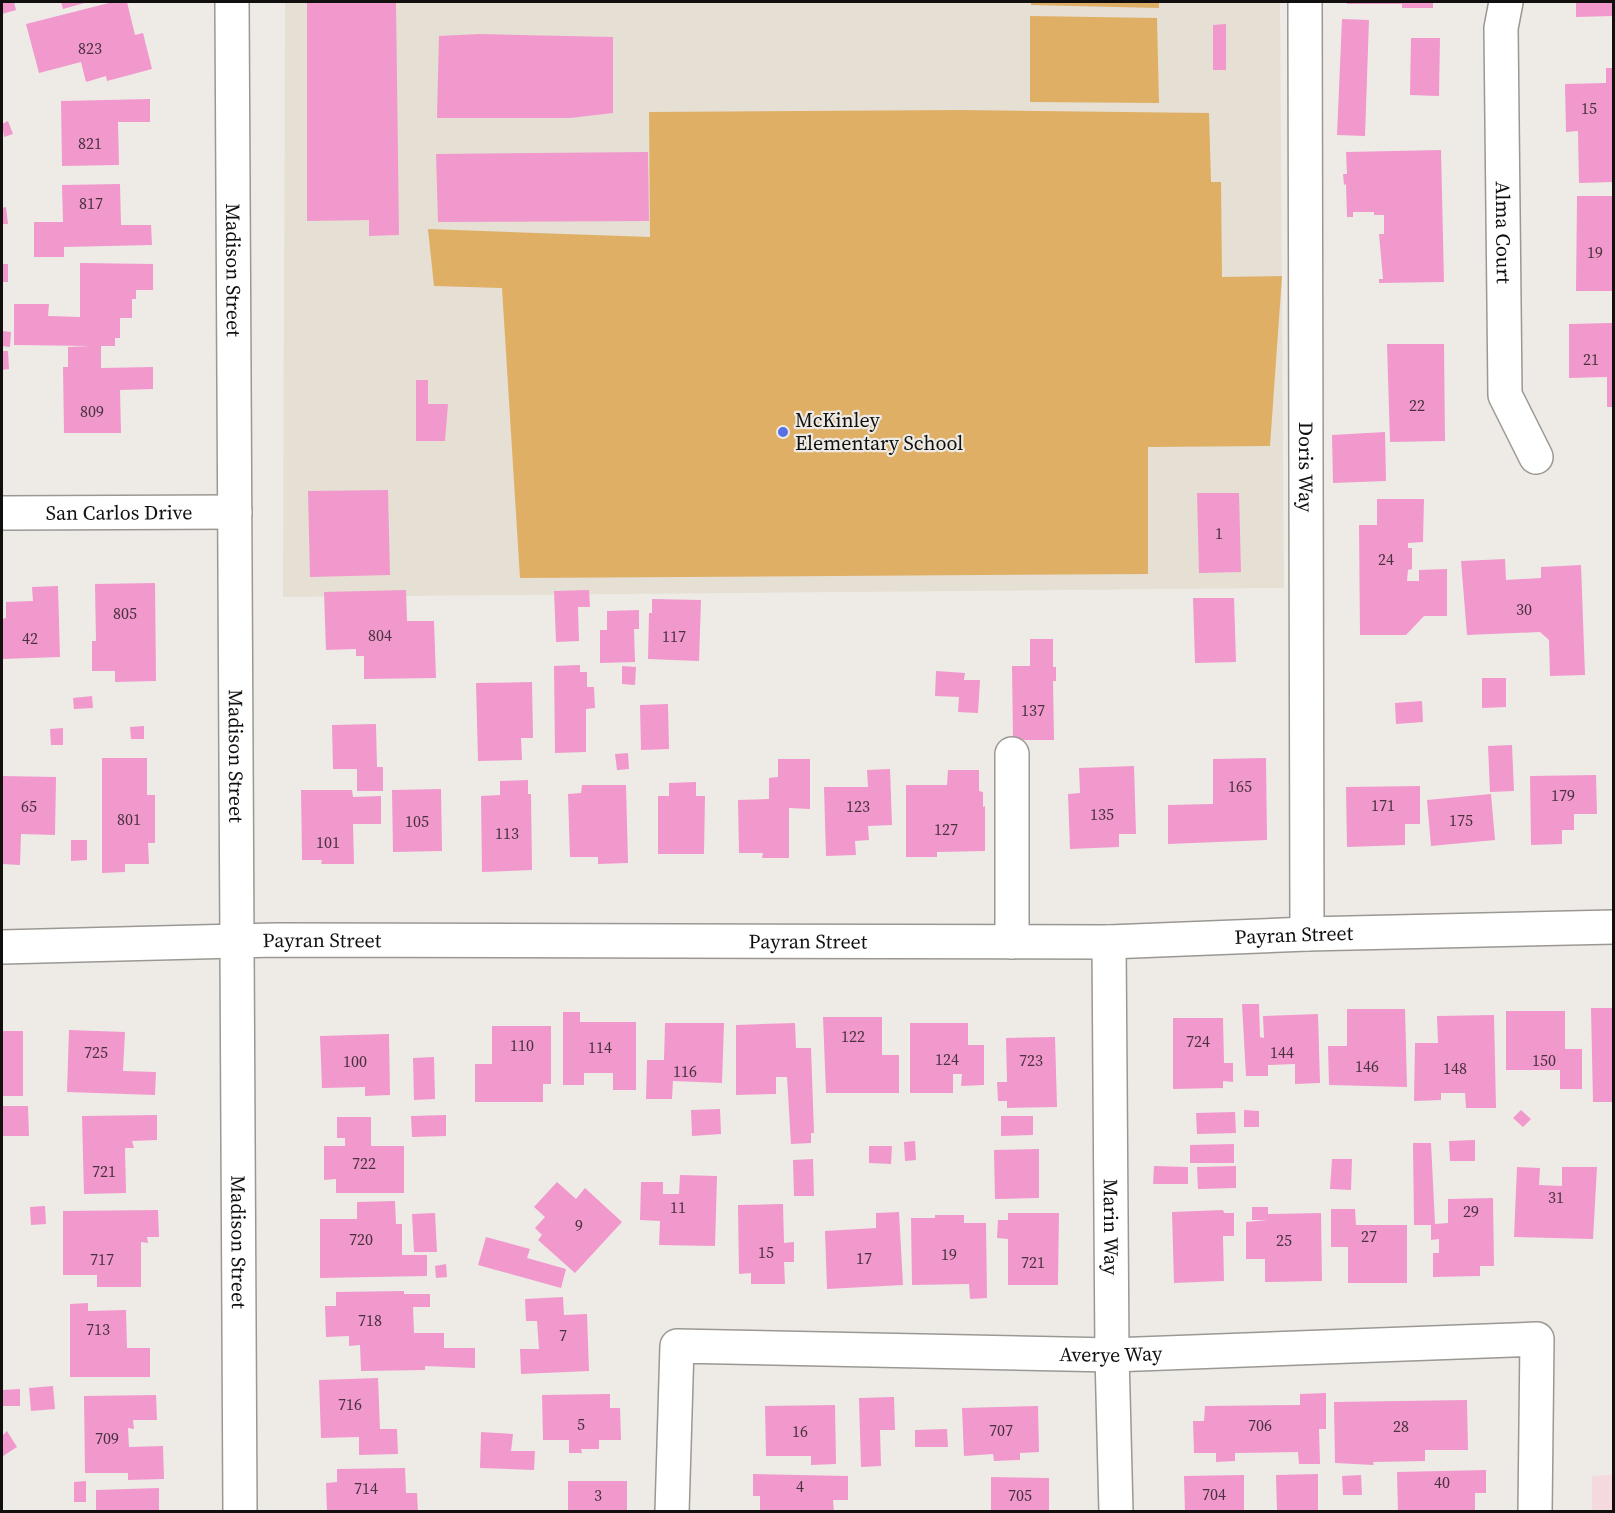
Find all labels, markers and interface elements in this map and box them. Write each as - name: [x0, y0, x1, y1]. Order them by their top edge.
- house number: 823: [78, 37, 102, 59]
- house number: 15: [1581, 97, 1597, 119]
- house number: 821: [78, 132, 102, 154]
- street label: Alma Court: [1489, 181, 1518, 284]
- house number: 817: [79, 192, 103, 214]
- street label: Madison Street: [219, 203, 248, 337]
- house number: 19: [1587, 241, 1603, 263]
- house number: 21: [1583, 348, 1599, 370]
- house number: 22: [1409, 394, 1425, 416]
- house number: 809: [80, 400, 104, 422]
- place label: McKinley Elementary School: [795, 406, 963, 457]
- street label: Doris Way: [1292, 422, 1320, 513]
- marker: McKinley Elementary School: [776, 425, 790, 439]
- street label: San Carlos Drive: [46, 498, 192, 527]
- house number: 1: [1215, 522, 1223, 544]
- house number: 24: [1378, 548, 1394, 570]
- house number: 30: [1516, 598, 1532, 620]
- house number: 805: [113, 602, 137, 624]
- house number: 804: [368, 624, 392, 646]
- house number: 117: [662, 625, 686, 647]
- house number: 42: [22, 627, 38, 649]
- street label: Madison Street: [222, 689, 250, 823]
- house number: 137: [1021, 699, 1045, 721]
- house number: 165: [1228, 775, 1252, 797]
- house number: 179: [1551, 784, 1575, 806]
- house number: 171: [1371, 794, 1395, 816]
- house number: 65: [21, 795, 37, 817]
- house number: 123: [846, 795, 870, 817]
- house number: 135: [1090, 803, 1114, 825]
- house number: 801: [117, 808, 141, 830]
- house number: 175: [1449, 809, 1473, 831]
- house number: 105: [405, 810, 429, 832]
- house number: 127: [934, 818, 958, 840]
- house number: 113: [495, 822, 519, 844]
- house number: 101: [316, 831, 340, 853]
- street label: Payran Street: [1234, 919, 1354, 951]
- street label: Payran Street: [262, 926, 382, 954]
- street label: Payran Street: [748, 927, 868, 955]
- house number: 122: [841, 1025, 865, 1047]
- house number: 724: [1186, 1030, 1210, 1052]
- house number: 110: [510, 1034, 534, 1056]
- house number: 114: [588, 1036, 612, 1058]
- house number: 725: [84, 1041, 108, 1063]
- house number: 144: [1270, 1041, 1294, 1063]
- house number: 124: [935, 1048, 959, 1070]
- house number: 723: [1019, 1049, 1043, 1071]
- house number: 150: [1532, 1049, 1556, 1071]
- house number: 100: [343, 1050, 367, 1072]
- house number: 146: [1355, 1055, 1379, 1077]
- house number: 148: [1443, 1057, 1467, 1079]
- house number: 116: [673, 1060, 697, 1082]
- house number: 722: [352, 1152, 376, 1174]
- house number: 721: [92, 1160, 116, 1182]
- street label: Madison Street: [224, 1175, 253, 1309]
- street label: Marin Way: [1097, 1179, 1125, 1276]
- house number: 31: [1548, 1186, 1564, 1208]
- house number: 11: [670, 1196, 686, 1218]
- house number: 29: [1463, 1200, 1479, 1222]
- house number: 9: [575, 1214, 583, 1236]
- house number: 27: [1361, 1225, 1377, 1247]
- house number: 720: [349, 1228, 373, 1250]
- house number: 25: [1276, 1229, 1292, 1251]
- house number: 15: [758, 1241, 774, 1263]
- house number: 19: [941, 1243, 957, 1265]
- house number: 17: [856, 1247, 872, 1269]
- house number: 717: [90, 1248, 114, 1270]
- house number: 721: [1021, 1251, 1045, 1273]
- house number: 718: [358, 1309, 382, 1331]
- house number: 713: [86, 1318, 110, 1340]
- house number: 7: [559, 1324, 567, 1346]
- street label: Averye Way: [1059, 1339, 1164, 1369]
- house number: 716: [338, 1393, 362, 1415]
- house number: 5: [577, 1413, 585, 1435]
- house number: 706: [1248, 1414, 1272, 1436]
- house number: 28: [1393, 1415, 1409, 1437]
- house number: 707: [989, 1419, 1013, 1441]
- house number: 16: [792, 1420, 808, 1442]
- house number: 709: [95, 1427, 119, 1449]
- house number: 40: [1434, 1471, 1450, 1493]
- house number: 4: [796, 1475, 804, 1497]
- house number: 714: [354, 1477, 378, 1499]
- house number: 704: [1202, 1483, 1226, 1505]
- house number: 3: [594, 1484, 602, 1506]
- house number: 705: [1008, 1484, 1032, 1506]

